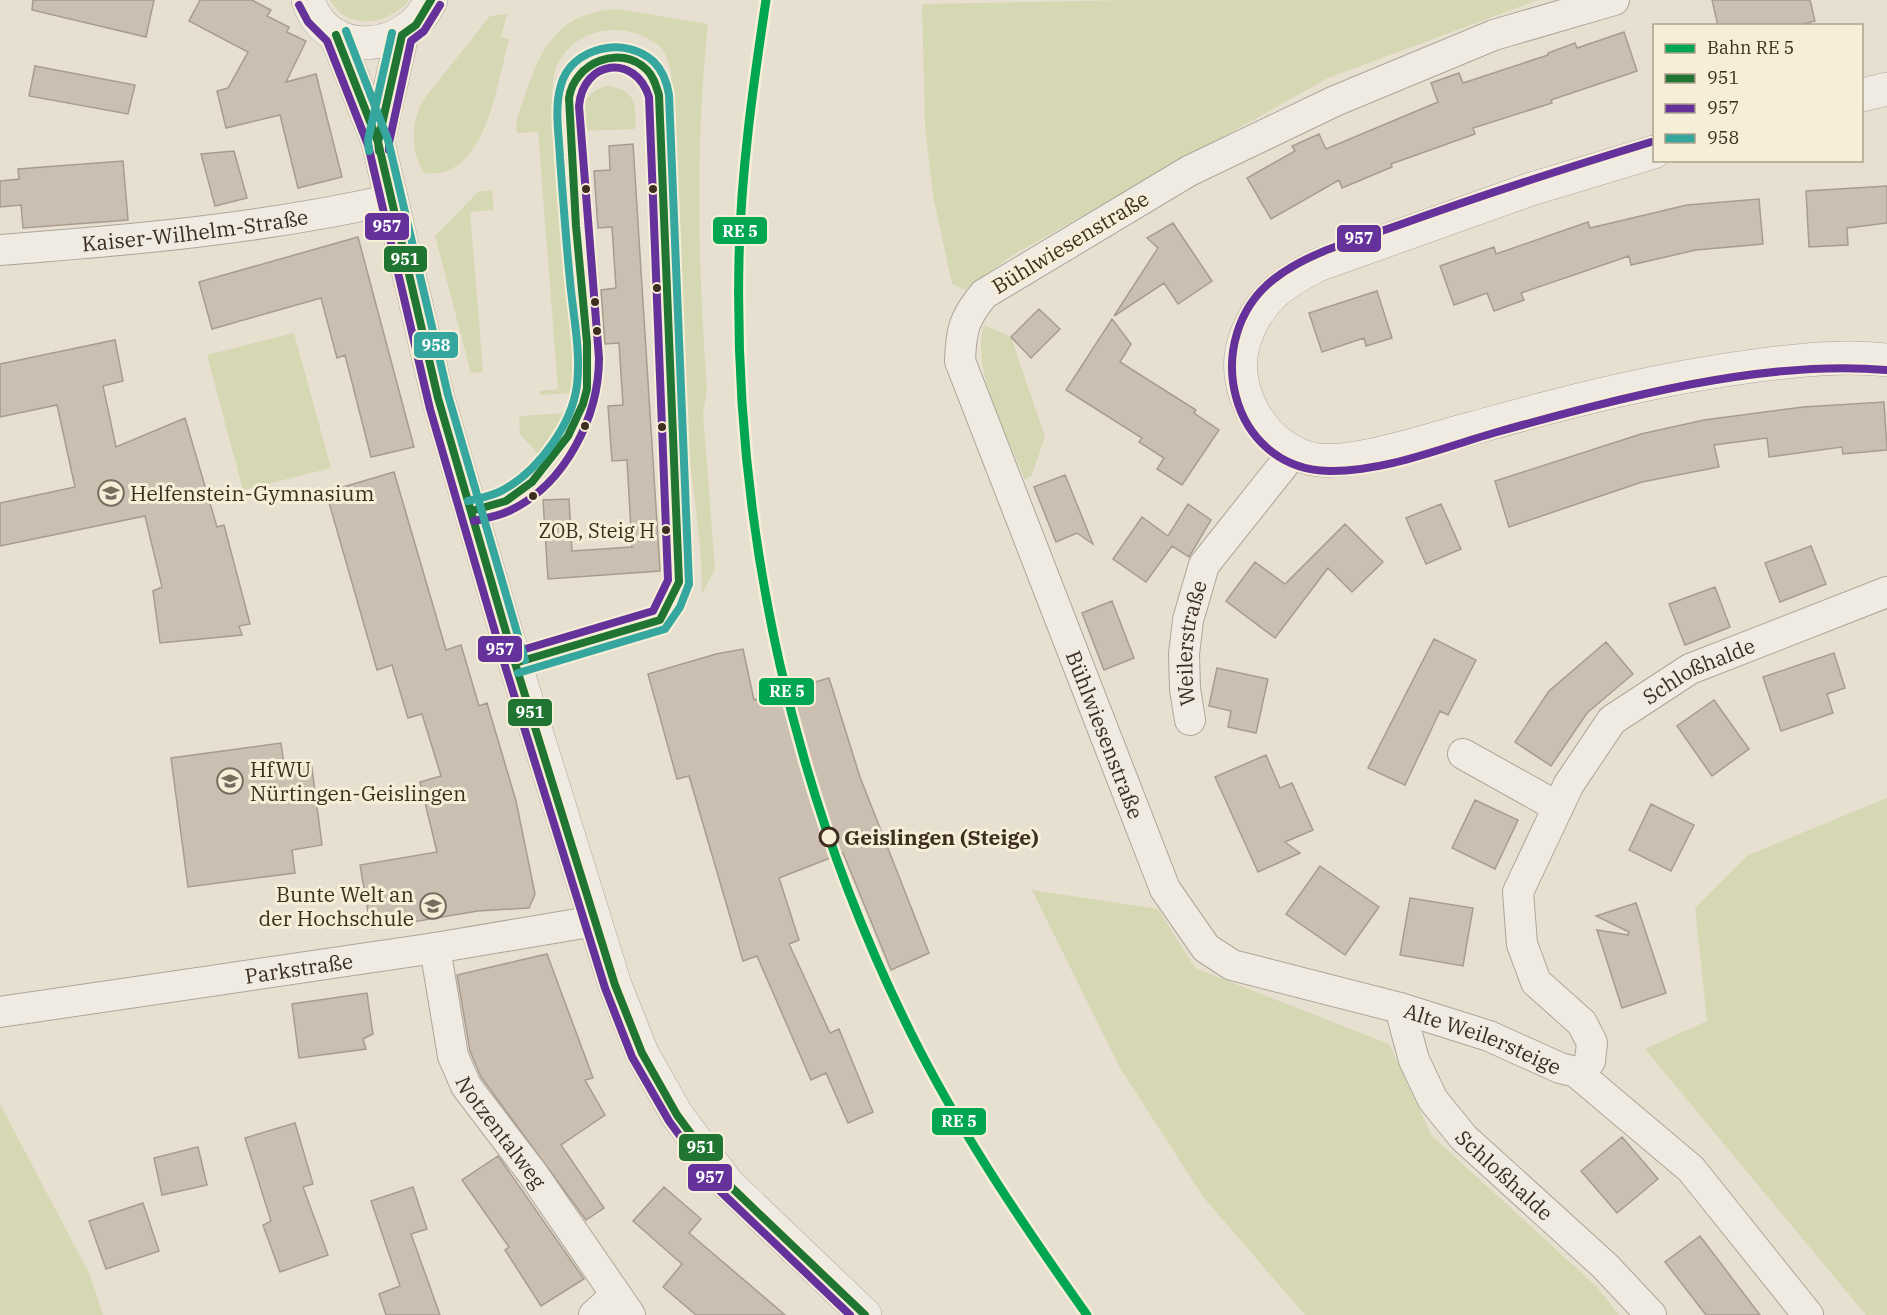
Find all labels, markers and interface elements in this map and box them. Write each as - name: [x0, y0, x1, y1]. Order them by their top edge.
- legend: [1653, 24, 1863, 162]
- text: Bahn RE 5: [1707, 36, 1794, 59]
- text: 951: [1707, 66, 1739, 89]
- text: 957: [1707, 96, 1739, 119]
- text: 958: [1707, 126, 1739, 149]
- unlabelled marker: [580, 183, 592, 195]
- unlabelled marker: [647, 183, 659, 195]
- street label: Bühlwiesenstraße: [986, 184, 1154, 300]
- street label: Kaiser-Wilhelm-Straße: [81, 202, 310, 257]
- line badge: 957: [364, 212, 410, 241]
- text: 957: [373, 216, 401, 236]
- line badge: RE 5: [712, 216, 768, 245]
- text: RE 5: [722, 221, 758, 241]
- line badge: 957: [1336, 224, 1382, 253]
- text: 957: [1345, 228, 1373, 248]
- line badge: 951: [383, 245, 428, 273]
- text: 951: [391, 249, 419, 269]
- unlabelled marker: [651, 282, 663, 294]
- unlabelled marker: [589, 296, 601, 308]
- unlabelled marker: [591, 325, 603, 337]
- line badge: 958: [413, 331, 459, 359]
- text: 958: [422, 335, 451, 355]
- unlabelled marker: [579, 420, 591, 432]
- unlabelled marker: [656, 421, 668, 433]
- school or university icon: Helfenstein-Gymnasium: [96, 478, 126, 508]
- place label: Helfenstein-Gymnasium: [130, 479, 374, 507]
- unlabelled marker: [527, 490, 539, 502]
- place label: ZOB, Steig H: [538, 517, 655, 544]
- marker: ZOB, Steig H: [660, 524, 672, 536]
- street label: Weilerstraße: [1170, 577, 1213, 708]
- street label: Schloßhalde: [1637, 631, 1759, 710]
- line badge: 957: [477, 635, 523, 663]
- text: 957: [486, 639, 514, 659]
- street label: Bühlwiesenstraße: [1060, 646, 1150, 823]
- line badge: RE 5: [758, 677, 815, 706]
- text: RE 5: [769, 681, 805, 701]
- line badge: 951: [507, 698, 553, 727]
- text: 951: [516, 702, 544, 722]
- place label: HfWU Nürtingen-Geislingen: [250, 755, 467, 807]
- school or university icon: HfWU Nürtingen-Geislingen: [215, 766, 245, 796]
- place label: Geislingen (Steige): [844, 823, 1039, 851]
- marker: Geislingen (Steige): [819, 827, 839, 847]
- place label: Bunte Welt an der Hochschule: [259, 880, 414, 932]
- school or university icon: Bunte Welt an der Hochschule: [418, 891, 448, 921]
- street label: Parkstraße: [243, 946, 355, 990]
- street label: Alte Weilersteige: [1400, 996, 1566, 1081]
- street label: Notzentalweg: [449, 1072, 553, 1194]
- line badge: RE 5: [931, 1107, 987, 1136]
- text: RE 5: [941, 1111, 977, 1131]
- street label: Schloßhalde: [1449, 1124, 1559, 1227]
- line badge: 951: [678, 1133, 724, 1162]
- text: 951: [687, 1137, 715, 1157]
- line badge: 957: [687, 1163, 733, 1192]
- text: 957: [696, 1167, 724, 1187]

